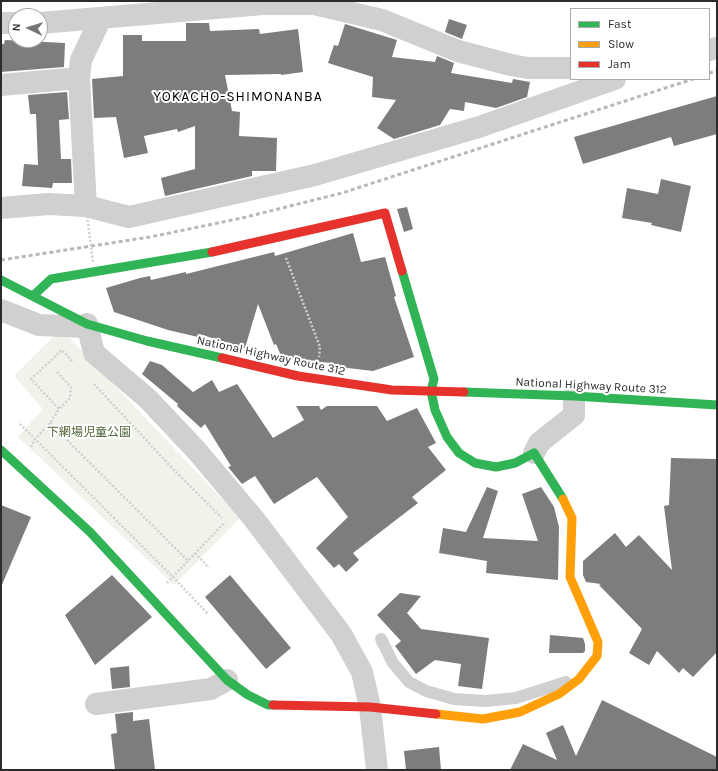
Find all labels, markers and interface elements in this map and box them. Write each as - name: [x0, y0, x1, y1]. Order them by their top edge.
- north arrow: [8, 8, 48, 48]
- legend: [570, 8, 710, 80]
- text: Fast: [608, 17, 631, 31]
- text: N: [10, 23, 23, 32]
- text: Slow: [608, 37, 634, 51]
- text: Jam: [608, 57, 631, 71]
- district label: YOKACHO-SHIMONANBA: [153, 89, 323, 105]
- street label: National Highway Route 312: [195, 333, 347, 379]
- street label: National Highway Route 312: [515, 375, 667, 397]
- park label: 下網場児童公園: [47, 426, 131, 440]

